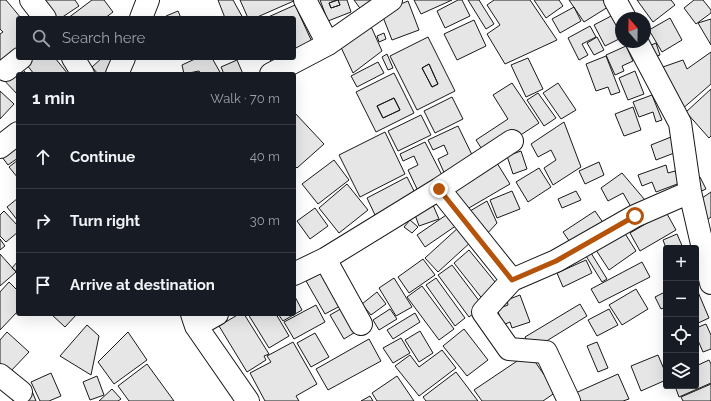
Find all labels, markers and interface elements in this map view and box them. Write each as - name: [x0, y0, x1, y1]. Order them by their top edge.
- north arrow: [615, 12, 651, 48]
- search box: [16, 16, 296, 60]
- icon: search: [30, 27, 52, 49]
- text: Search here: [62, 29, 145, 47]
- text: 1 min: [32, 88, 75, 108]
- text: Walk · 70 m: [210, 91, 280, 106]
- icon: ahead: [32, 146, 54, 168]
- text: Continue: [70, 148, 135, 166]
- text: 40 m: [250, 149, 280, 164]
- route end: [430, 180, 448, 198]
- route start: [626, 207, 644, 225]
- icon: right: [32, 210, 54, 232]
- text: Turn right: [70, 212, 140, 230]
- text: 30 m: [250, 213, 280, 228]
- map controls: [663, 245, 699, 389]
- button: +: [663, 245, 699, 281]
- icon: arrive: [32, 274, 54, 296]
- text: Arrive at destination: [70, 276, 215, 294]
- button: −: [663, 281, 699, 317]
- button: locate: [663, 317, 699, 353]
- button: layers: [663, 353, 699, 389]

